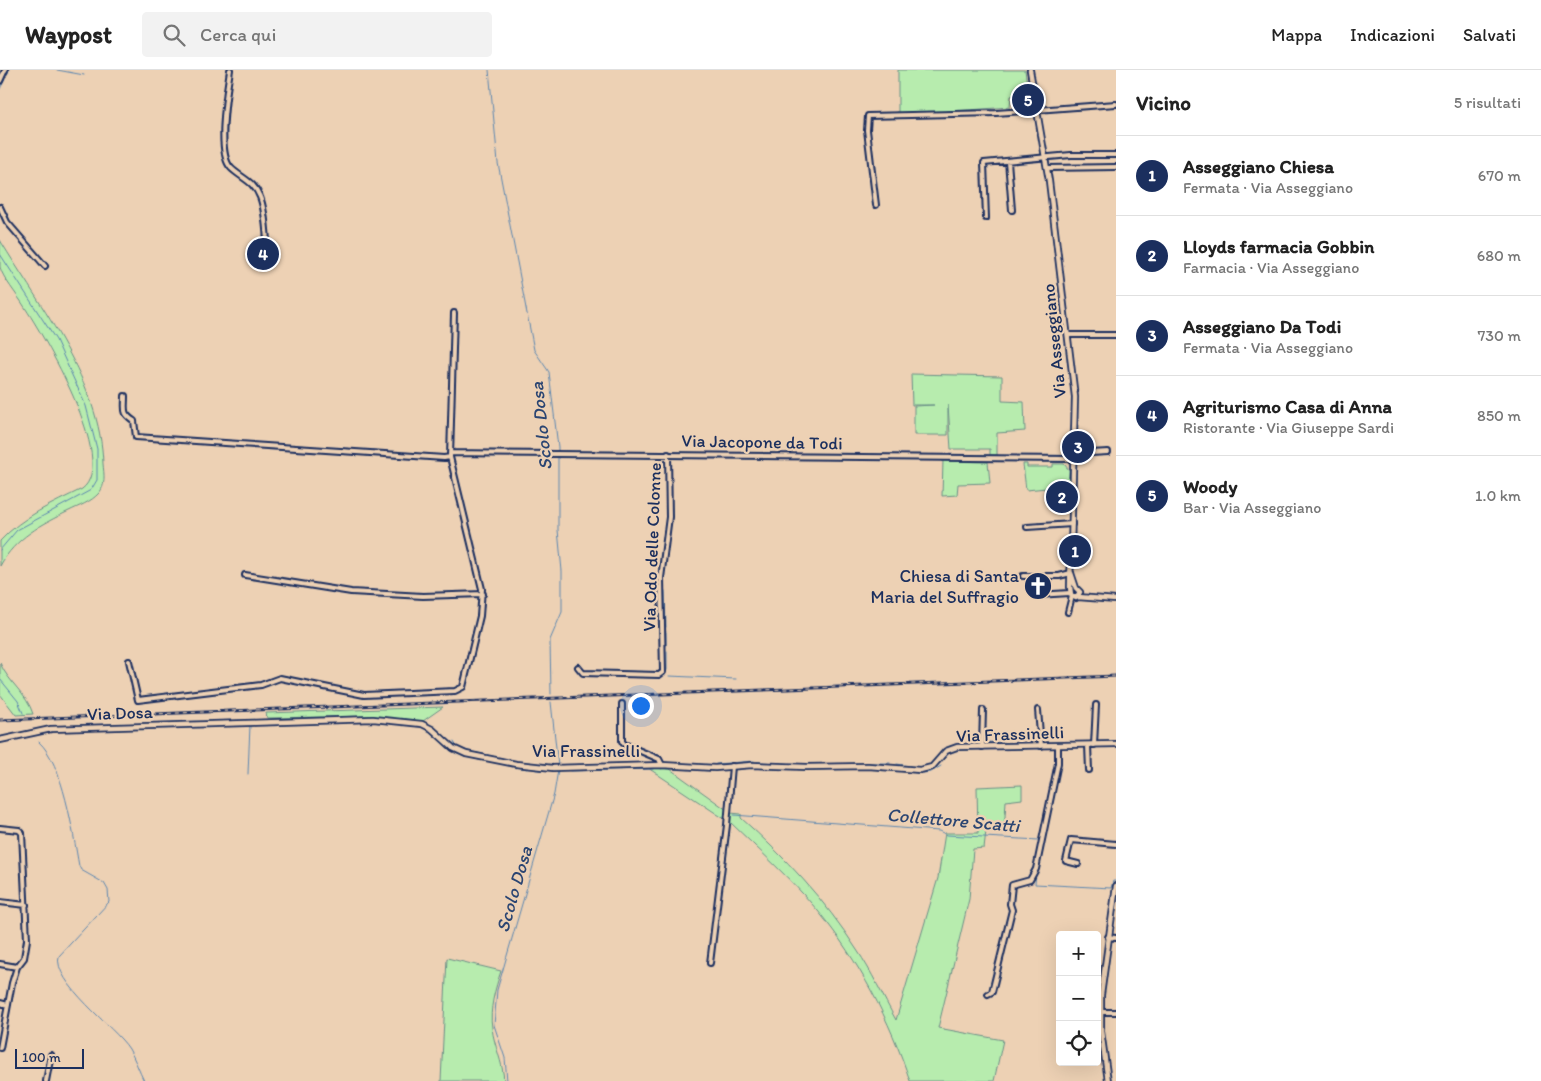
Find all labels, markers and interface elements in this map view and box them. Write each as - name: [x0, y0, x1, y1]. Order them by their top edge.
- search box: [142, 12, 492, 57]
- text: Waypost: [25, 20, 112, 49]
- icon: search: [160, 21, 188, 49]
- text: Cerca qui: [200, 23, 276, 46]
- text: Mappa: [1271, 24, 1322, 46]
- text: Indicazioni: [1350, 24, 1435, 46]
- text: Salvati: [1463, 24, 1516, 46]
- pin: 5: [1012, 81, 1044, 119]
- text: Vicino: [1136, 90, 1191, 115]
- text: 5 risultati: [1454, 93, 1521, 112]
- text: Asseggiano Chiesa: [1183, 155, 1334, 178]
- text: 1: [1148, 166, 1156, 185]
- text: 670 m: [1478, 166, 1521, 185]
- text: Fermata · Via Asseggiano: [1183, 178, 1353, 197]
- pin: 4: [247, 235, 279, 273]
- text: Lloyds farmacia Gobbin: [1183, 235, 1374, 258]
- text: 2: [1148, 246, 1156, 265]
- text: 680 m: [1477, 246, 1521, 265]
- text: Farmacia · Via Asseggiano: [1183, 258, 1359, 277]
- street label: Via Asseggiano: [1037, 283, 1071, 399]
- text: Asseggiano Da Todi: [1183, 315, 1341, 338]
- text: 3: [1148, 326, 1156, 345]
- text: 730 m: [1477, 326, 1521, 345]
- text: Fermata · Via Asseggiano: [1183, 338, 1353, 357]
- water label: Scolo Dosa: [525, 381, 557, 471]
- text: Agriturismo Casa di Anna: [1183, 395, 1392, 418]
- text: 4: [1147, 406, 1157, 425]
- text: 850 m: [1477, 406, 1521, 425]
- text: Ristorante · Via Giuseppe Sardi: [1183, 418, 1394, 437]
- pin: 3: [1062, 428, 1094, 466]
- street label: Via Jacopone da Todi: [681, 430, 843, 454]
- street label: Via Odo delle Colonne: [638, 462, 666, 632]
- text: Woody: [1183, 475, 1237, 498]
- pin: 2: [1046, 478, 1078, 516]
- text: 5: [1148, 486, 1156, 505]
- text: 1.0 km: [1475, 486, 1521, 505]
- text: Bar · Via Asseggiano: [1183, 498, 1321, 517]
- pin: 1: [1059, 532, 1091, 570]
- place label: Chiesa di Santa Maria del Suffragio: [871, 565, 1020, 608]
- church icon: Chiesa di Santa Maria del Suffragio: [1023, 571, 1053, 601]
- your location: [628, 693, 654, 719]
- street label: Via Dosa: [87, 701, 154, 725]
- street label: Via Frassinelli: [956, 721, 1064, 747]
- street label: Via Frassinelli: [532, 740, 640, 762]
- water label: Collettore Scatti: [886, 803, 1022, 837]
- water label: Scolo Dosa: [491, 843, 537, 935]
- map controls: [1056, 931, 1101, 1066]
- button: +: [1056, 931, 1101, 976]
- button: −: [1056, 976, 1101, 1021]
- button: locate: [1056, 1021, 1101, 1066]
- scale bar: [15, 1046, 84, 1069]
- text: 100 m: [22, 1049, 61, 1066]

